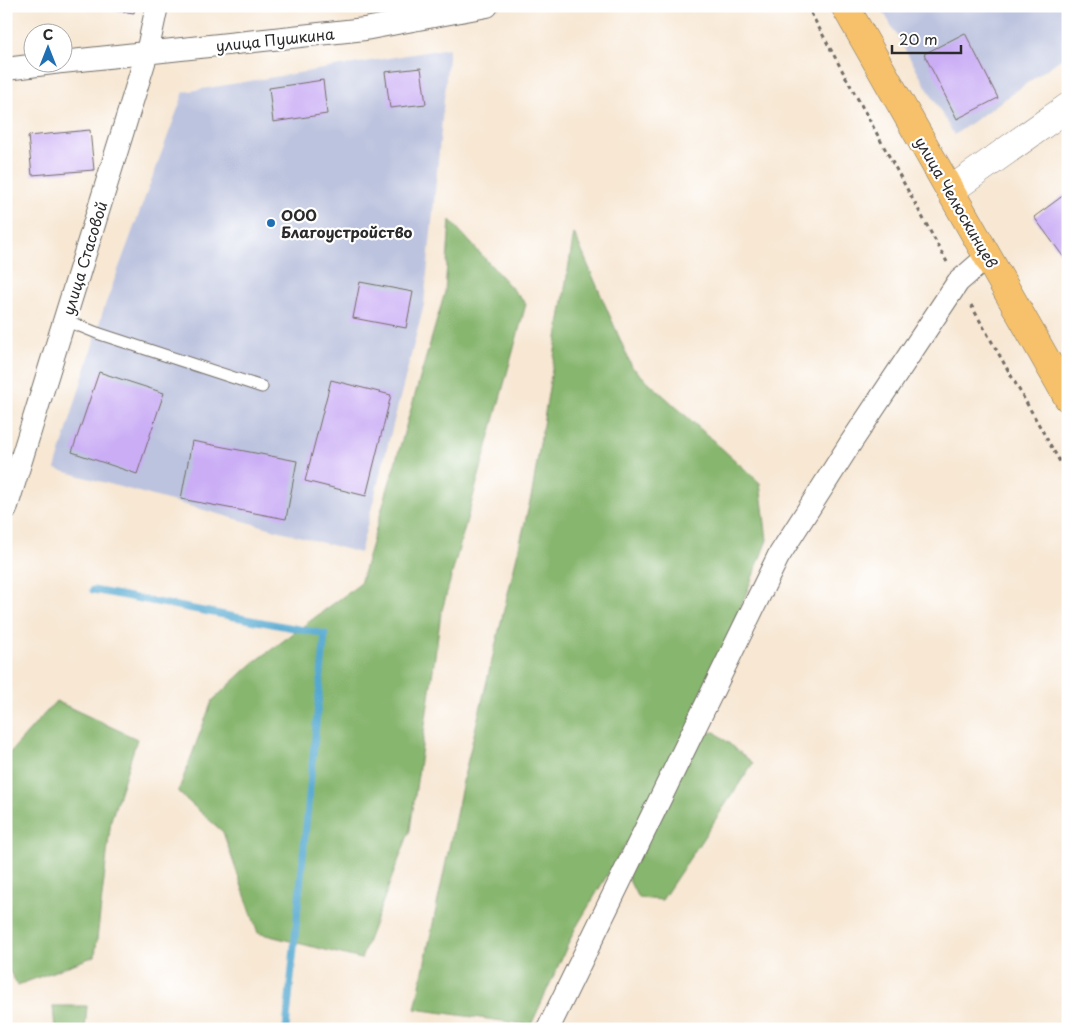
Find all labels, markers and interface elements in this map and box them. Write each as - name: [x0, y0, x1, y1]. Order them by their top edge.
- street label: улица Пушкина: [215, 21, 336, 57]
- north arrow: [22, 22, 72, 72]
- scale bar: [892, 22, 960, 54]
- text: С: [43, 24, 53, 45]
- text: 20 m: [899, 27, 938, 50]
- street label: улица Челюскинцев: [910, 132, 1004, 272]
- street label: улица Стасовой: [56, 198, 112, 318]
- place label: ООО Благоустройство: [281, 203, 413, 243]
- marker: ООО Благоустройство: [265, 217, 277, 229]

